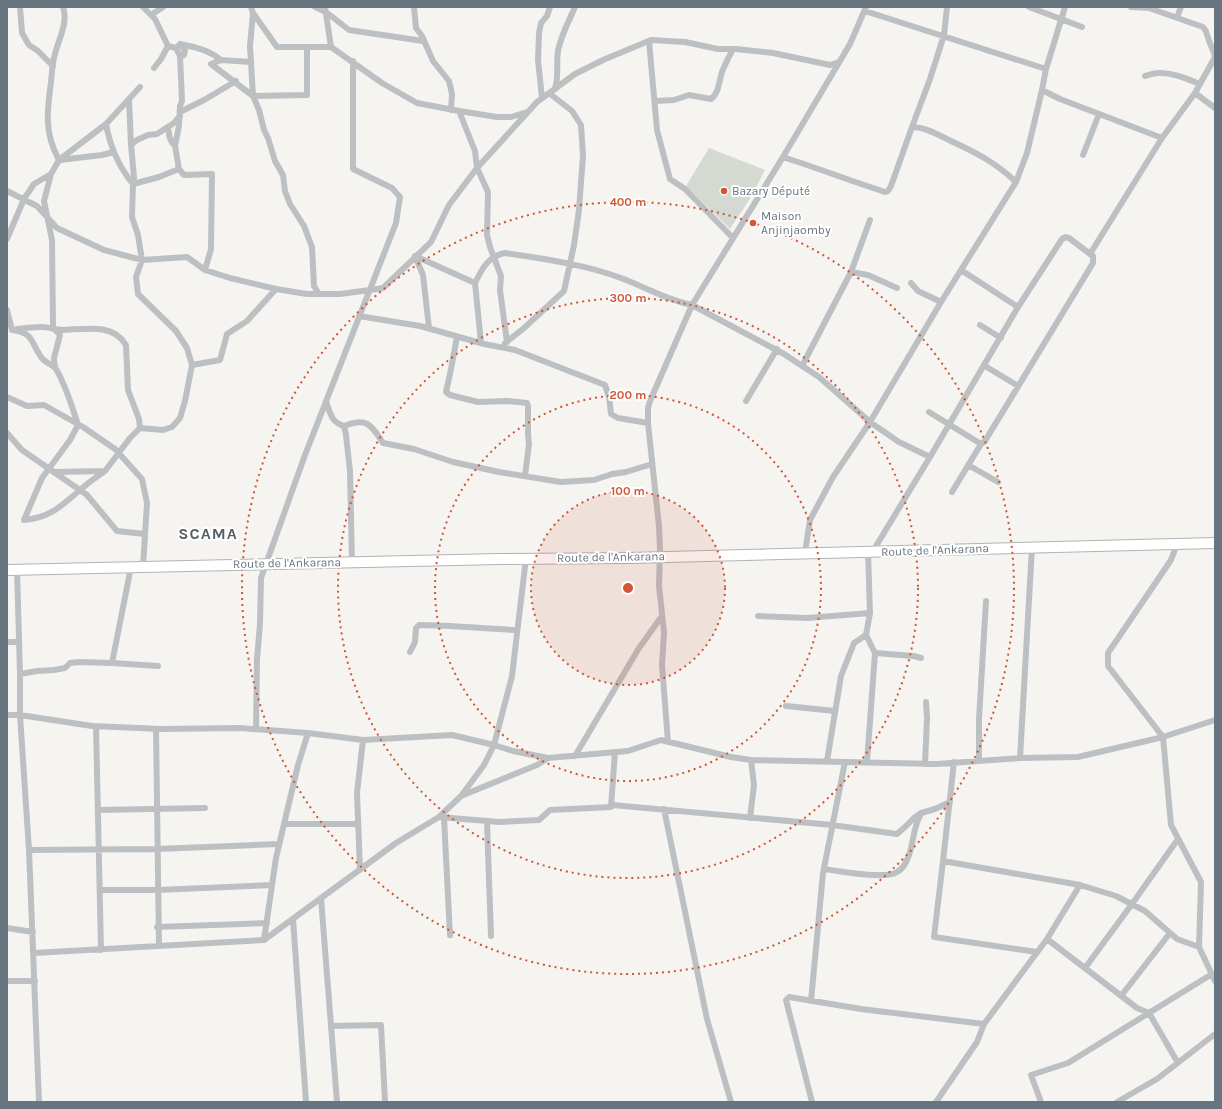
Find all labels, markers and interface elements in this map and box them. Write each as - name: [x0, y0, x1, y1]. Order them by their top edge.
- place label: Bazary Député: [732, 184, 810, 198]
- marker: Bazary Député: [719, 186, 729, 196]
- text: 400 m: [610, 195, 646, 209]
- place label: Maison Anjinjaomby: [761, 209, 831, 237]
- marker: Maison Anjinjaomby: [748, 218, 758, 228]
- text: 300 m: [609, 291, 647, 305]
- text: 200 m: [610, 388, 646, 402]
- text: 100 m: [611, 484, 645, 498]
- district label: SCAMA: [178, 524, 238, 543]
- street label: Route de l'Ankarana: [881, 541, 989, 559]
- street label: Route de l'Ankarana: [557, 549, 665, 565]
- street label: Route de l'Ankarana: [233, 555, 341, 571]
- centre of rings: [621, 581, 635, 595]

